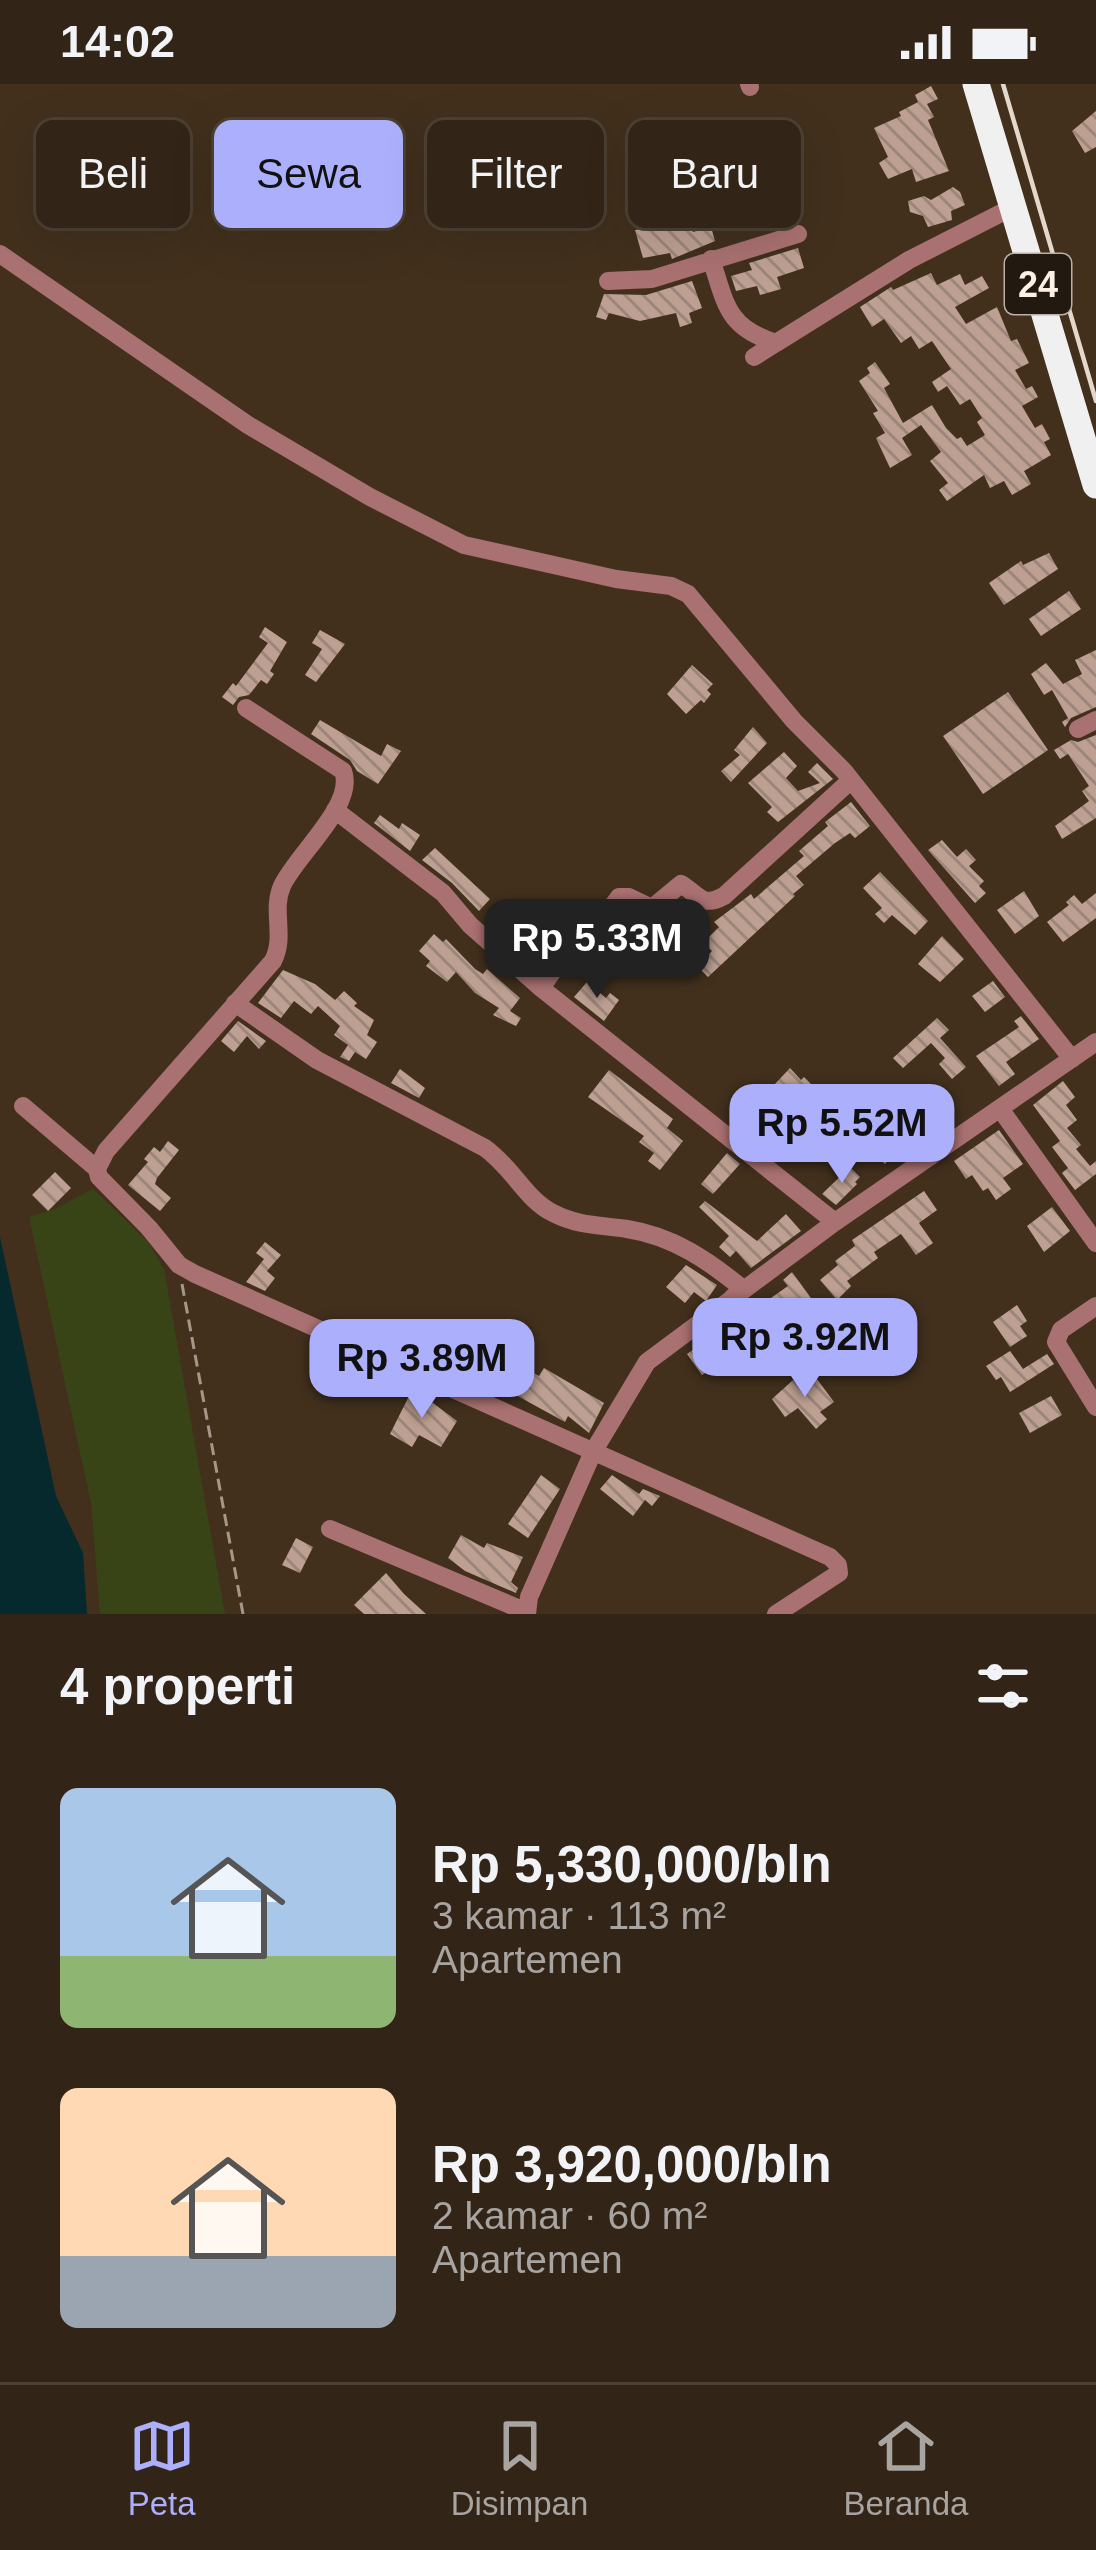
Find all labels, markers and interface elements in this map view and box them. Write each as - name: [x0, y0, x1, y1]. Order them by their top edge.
- text: 14:02: [60, 16, 175, 67]
- chip: Beli: [36, 120, 190, 228]
- chip: Sewa: [214, 120, 403, 228]
- chip: Filter: [427, 120, 604, 228]
- chip: Baru: [628, 120, 801, 228]
- road number: 24: [1005, 254, 1071, 314]
- pin: Rp 5.33M: [473, 899, 721, 1001]
- text: Rp 5.33M: [511, 916, 683, 959]
- pin: Rp 5.52M: [718, 1084, 966, 1186]
- text: Rp 5.52M: [756, 1101, 928, 1144]
- pin: Rp 3.92M: [681, 1298, 929, 1400]
- text: Rp 3.92M: [719, 1315, 891, 1358]
- pin: Rp 3.89M: [298, 1319, 546, 1421]
- text: Rp 3.89M: [336, 1336, 508, 1379]
- icon: filters: [970, 1653, 1036, 1719]
- text: 4 properti: [60, 1658, 295, 1715]
- icon: home: [156, 1836, 300, 1980]
- text: Rp 5,330,000/bln: [432, 1836, 832, 1893]
- text: 3 kamar · 113 m²: [432, 1894, 726, 1937]
- text: Apartemen: [432, 1938, 623, 1981]
- icon: home: [156, 2136, 300, 2280]
- text: Rp 3,920,000/bln: [432, 2136, 832, 2193]
- text: 2 kamar · 60 m²: [432, 2194, 707, 2237]
- text: Apartemen: [432, 2238, 623, 2281]
- tab: Peta: [128, 2413, 196, 2523]
- tab: Disimpan: [451, 2413, 588, 2523]
- tab: Beranda: [844, 2413, 968, 2523]

